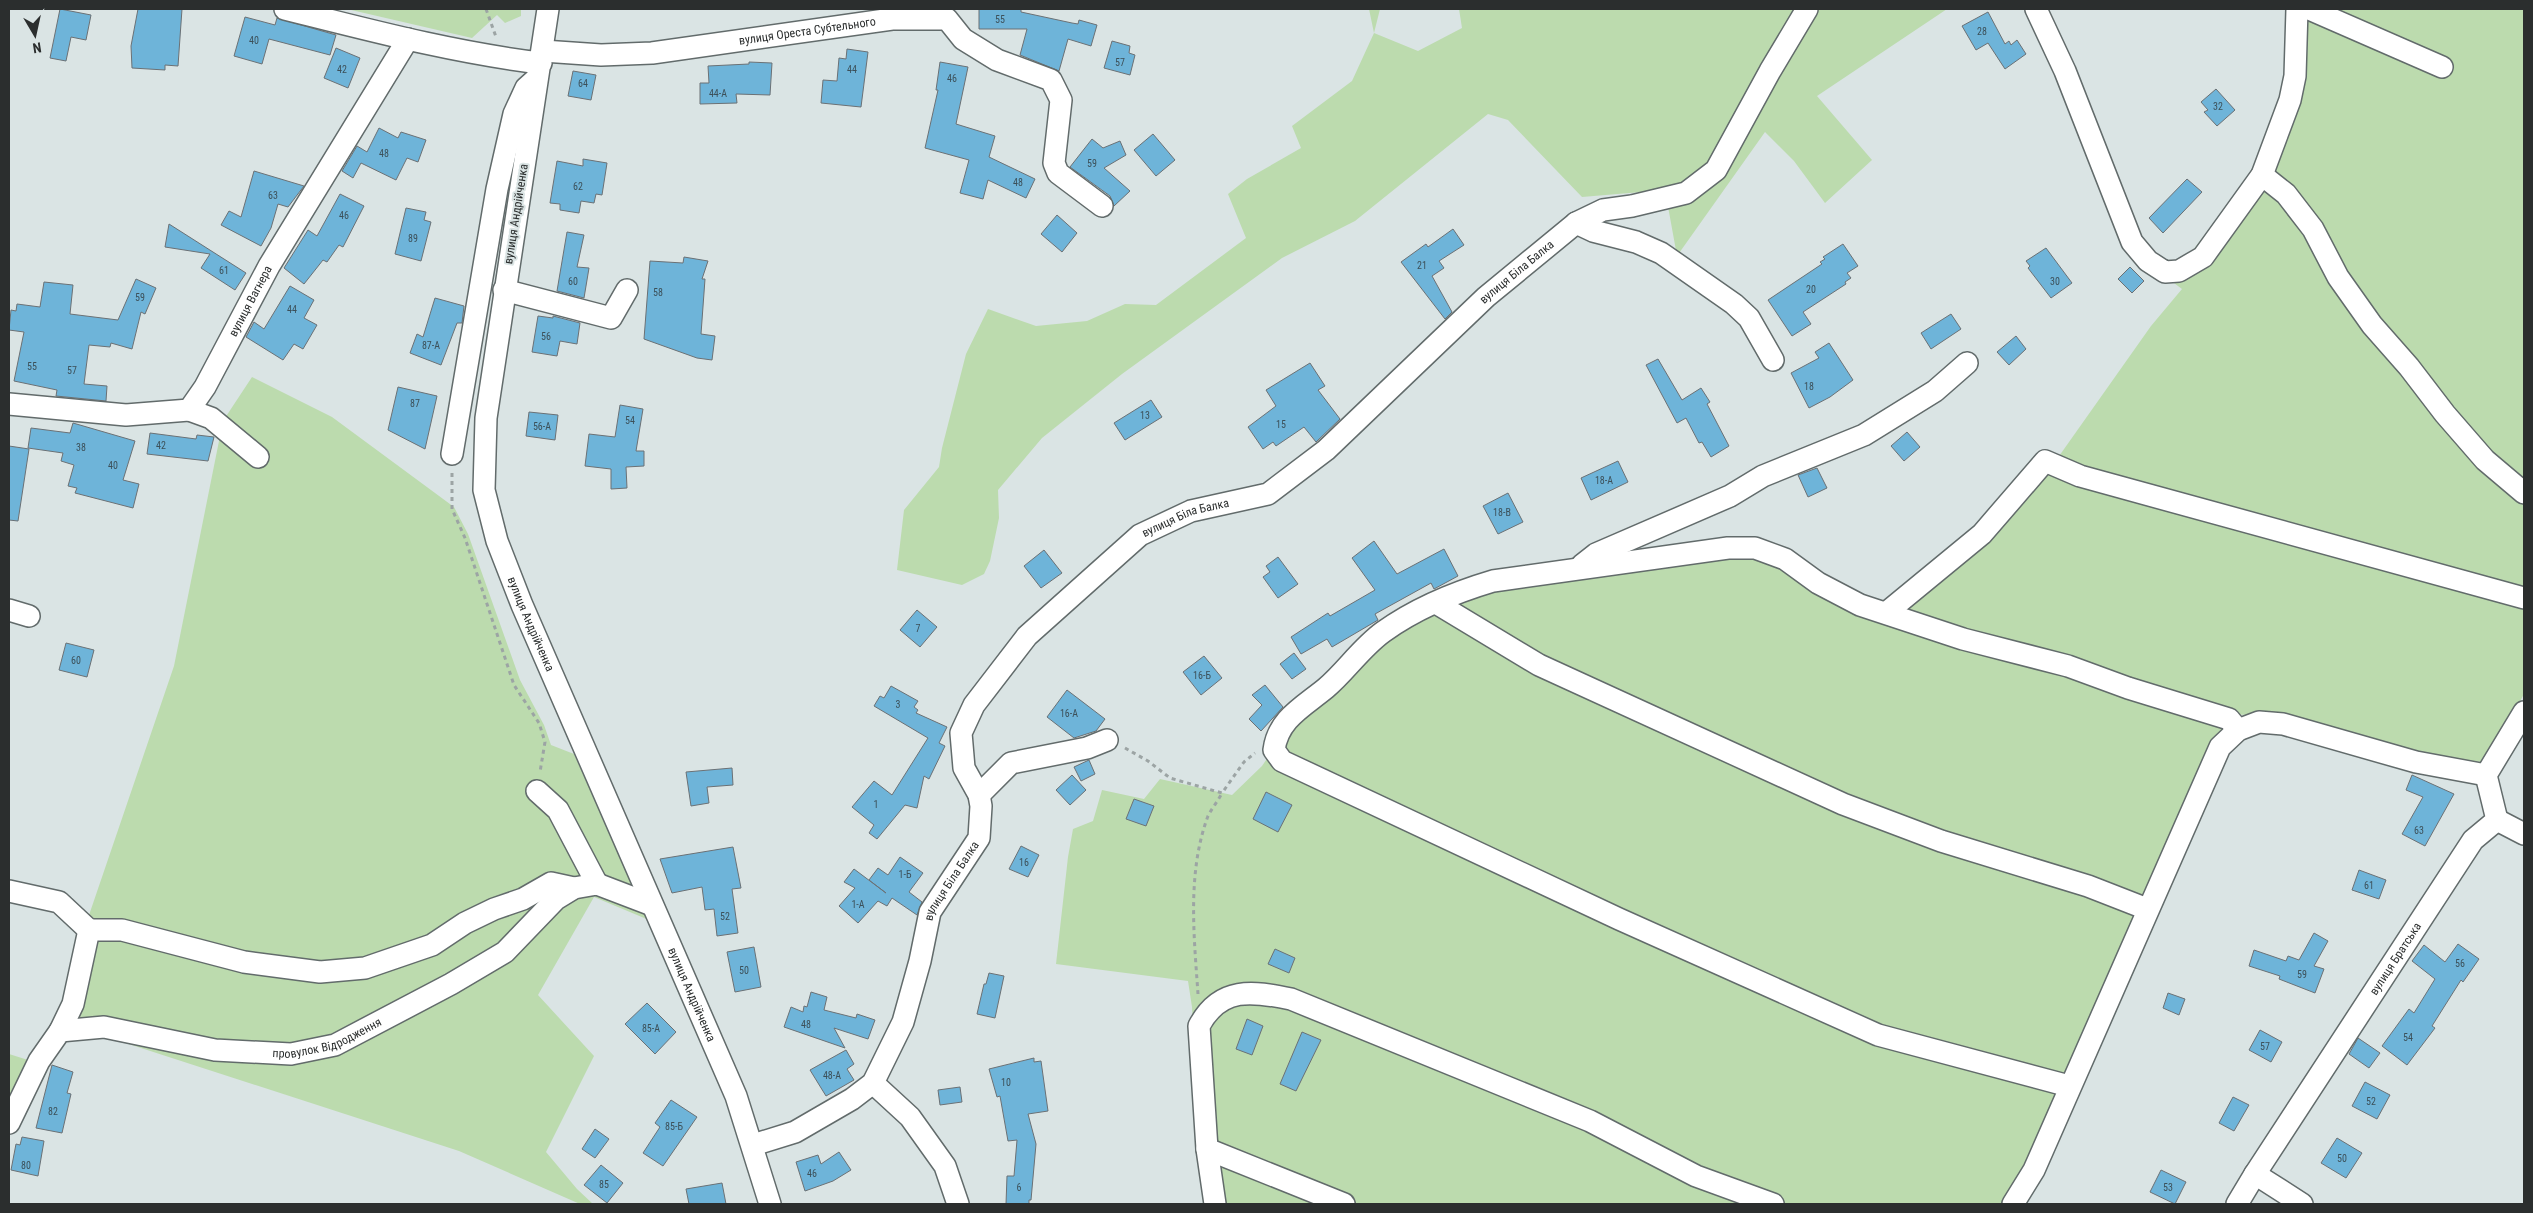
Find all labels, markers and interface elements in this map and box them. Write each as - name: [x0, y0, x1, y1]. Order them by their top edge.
- north arrow: [10, 10, 60, 60]
- street label: вулиця Ореста Субтельного: [738, 14, 877, 48]
- house number: 55: [995, 14, 1005, 25]
- house number: 28: [1977, 26, 1987, 37]
- house number: 40: [249, 35, 259, 46]
- text: N: [32, 39, 43, 56]
- house number: 57: [1115, 57, 1125, 68]
- house number: 42: [337, 64, 347, 75]
- house number: 44: [847, 64, 857, 75]
- house number: 46: [947, 73, 957, 84]
- house number: 64: [578, 78, 588, 89]
- house number: 44-А: [709, 88, 727, 99]
- house number: 32: [2213, 101, 2223, 112]
- house number: 48: [379, 148, 389, 159]
- house number: 59: [1087, 158, 1097, 169]
- street label: вулиця Андрійченка: [501, 163, 531, 265]
- house number: 48: [1013, 177, 1023, 188]
- house number: 62: [573, 181, 583, 192]
- house number: 63: [268, 190, 278, 201]
- house number: 46: [339, 210, 349, 221]
- house number: 89: [408, 233, 418, 244]
- street label: вулиця Біла Балка: [1477, 237, 1557, 306]
- house number: 21: [1417, 260, 1427, 271]
- street label: вулиця Вагнера: [226, 263, 275, 339]
- house number: 61: [219, 265, 229, 276]
- house number: 60: [568, 276, 578, 287]
- house number: 30: [2050, 276, 2060, 287]
- house number: 20: [1806, 284, 1816, 295]
- house number: 58: [653, 287, 663, 298]
- house number: 59: [135, 292, 145, 303]
- house number: 44: [287, 304, 297, 315]
- house number: 56: [541, 331, 551, 342]
- house number: 87-А: [422, 340, 440, 351]
- house number: 55: [27, 361, 37, 372]
- house number: 57: [67, 365, 77, 376]
- house number: 18: [1804, 381, 1814, 392]
- house number: 87: [410, 398, 420, 409]
- house number: 13: [1140, 410, 1150, 421]
- house number: 54: [625, 415, 635, 426]
- house number: 15: [1276, 419, 1286, 430]
- house number: 56-А: [533, 421, 551, 432]
- house number: 42: [156, 440, 166, 451]
- house number: 38: [76, 442, 86, 453]
- house number: 40: [108, 460, 118, 471]
- house number: 18-А: [1595, 475, 1613, 486]
- street label: вулиця Біла Балка: [1140, 496, 1230, 540]
- house number: 18-В: [1493, 507, 1511, 518]
- street label: вулиця Андрійченка: [505, 575, 557, 674]
- house number: 7: [916, 623, 921, 634]
- house number: 60: [71, 655, 81, 666]
- house number: 16-Б: [1193, 670, 1211, 681]
- house number: 3: [896, 699, 901, 710]
- house number: 16-А: [1060, 708, 1078, 719]
- house number: 1: [874, 799, 878, 810]
- house number: 63: [2414, 825, 2424, 836]
- street label: вулиця Біла Балка: [921, 838, 982, 922]
- house number: 16: [1019, 857, 1029, 868]
- house number: 1-Б: [899, 869, 912, 880]
- house number: 61: [2364, 880, 2374, 891]
- house number: 1-А: [851, 899, 865, 910]
- house number: 52: [720, 911, 730, 922]
- street label: вулиця Братська: [2367, 920, 2424, 998]
- street label: вулиця Андрійченка: [665, 945, 719, 1044]
- house number: 56: [2455, 958, 2465, 969]
- house number: 50: [739, 965, 749, 976]
- house number: 59: [2297, 969, 2307, 980]
- street label: провулок Відродження: [272, 1015, 384, 1061]
- house number: 48: [801, 1019, 811, 1030]
- house number: 85-А: [642, 1023, 660, 1034]
- house number: 54: [2403, 1032, 2413, 1043]
- house number: 57: [2260, 1041, 2270, 1052]
- house number: 48-А: [823, 1070, 841, 1081]
- house number: 10: [1001, 1077, 1011, 1088]
- house number: 52: [2366, 1096, 2376, 1107]
- house number: 82: [48, 1106, 58, 1117]
- house number: 85-Б: [665, 1121, 683, 1132]
- house number: 50: [2337, 1153, 2347, 1164]
- house number: 80: [21, 1160, 31, 1171]
- house number: 46: [807, 1168, 817, 1179]
- house number: 85: [599, 1179, 609, 1190]
- house number: 6: [1017, 1182, 1022, 1193]
- house number: 53: [2163, 1182, 2173, 1193]

